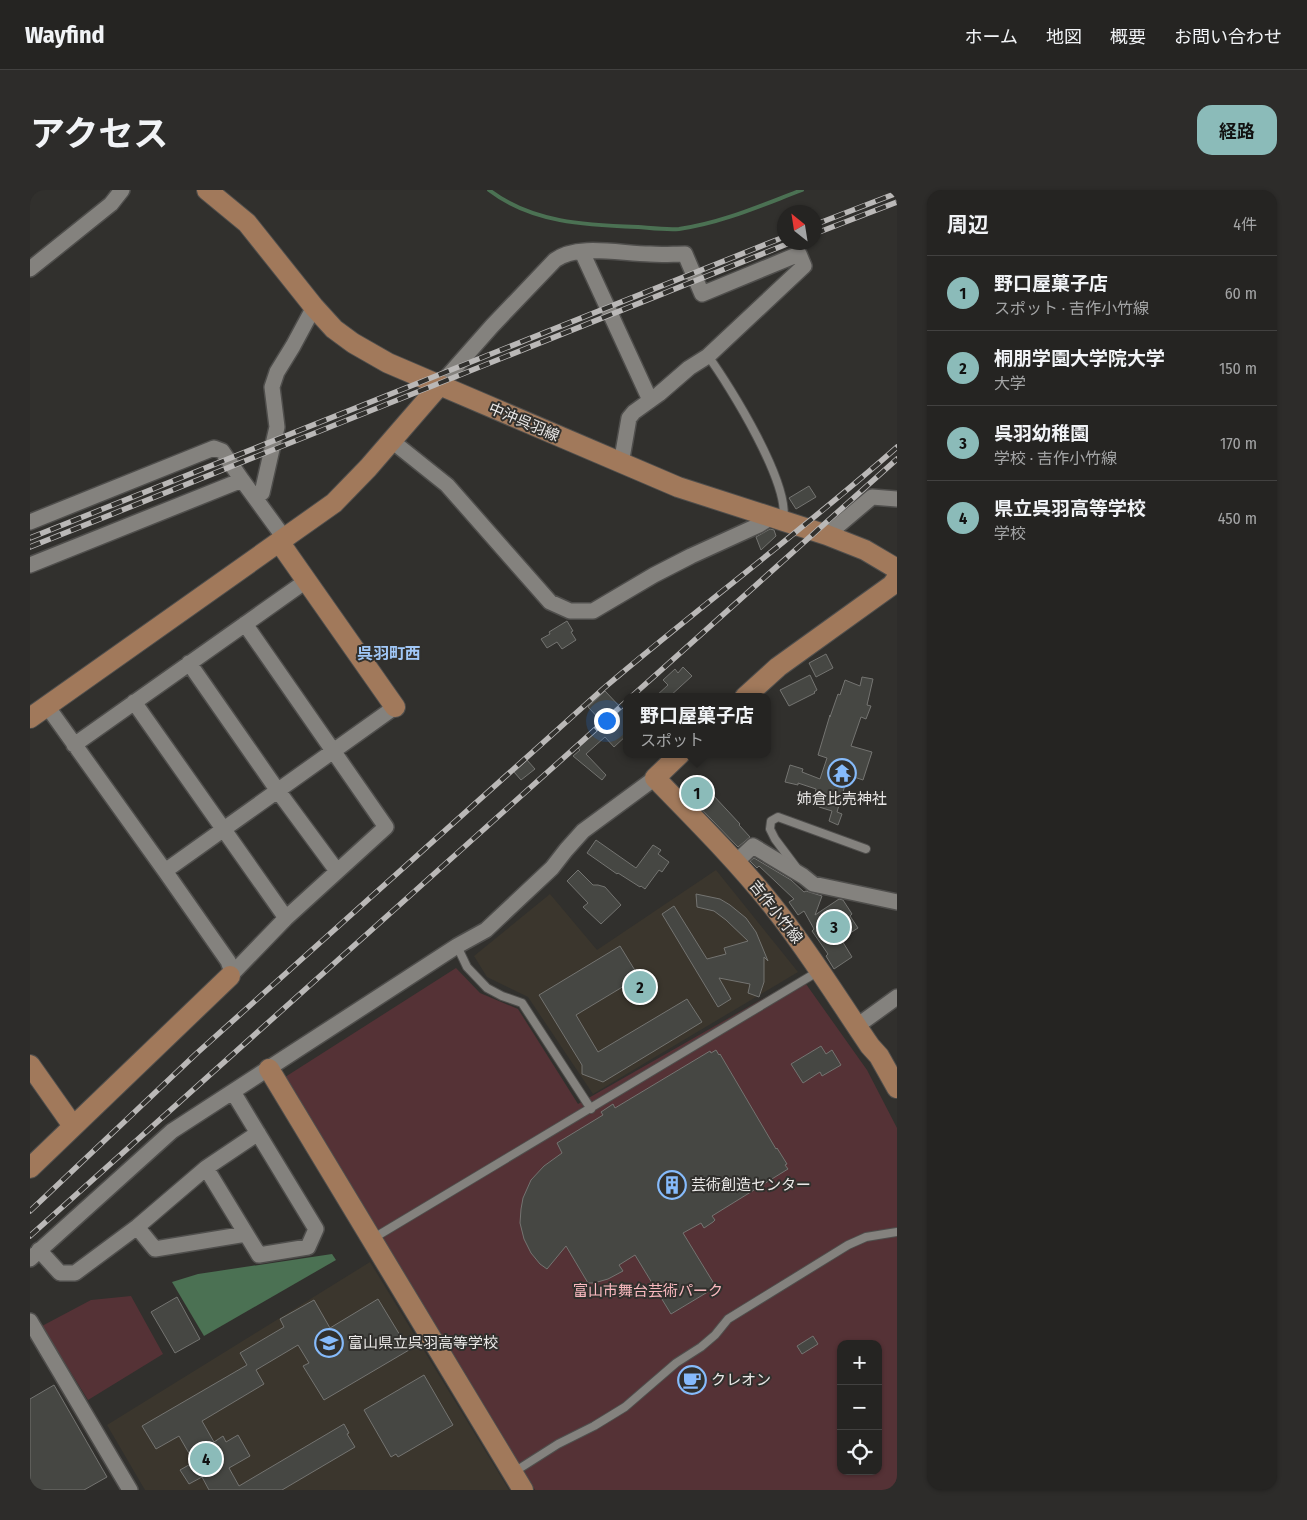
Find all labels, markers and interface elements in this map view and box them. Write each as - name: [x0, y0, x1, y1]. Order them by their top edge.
- text: Wayfind: [25, 21, 105, 49]
- text: ホーム: [965, 26, 1018, 48]
- text: 地図: [1046, 26, 1082, 48]
- text: 概要: [1110, 26, 1146, 48]
- text: お問い合わせ: [1174, 26, 1282, 48]
- button: 経路: [1197, 105, 1277, 155]
- text: アクセス: [30, 113, 168, 155]
- north arrow: [777, 205, 822, 250]
- text: 周辺: [947, 212, 989, 238]
- text: 4件: [1233, 215, 1257, 234]
- text: 野口屋菓子店: [994, 272, 1108, 295]
- text: 1: [960, 284, 966, 303]
- text: 60 m: [1225, 284, 1257, 303]
- text: スポット · 吉作小竹線: [994, 299, 1149, 318]
- text: 桐朋学園大学院大学: [994, 347, 1165, 370]
- text: 2: [959, 359, 967, 378]
- text: 150 m: [1219, 359, 1257, 378]
- text: 大学: [994, 374, 1026, 393]
- street label: 中沖呉羽線: [486, 399, 562, 445]
- text: 呉羽幼稚園: [994, 422, 1089, 445]
- text: 3: [959, 434, 967, 453]
- text: 170 m: [1220, 434, 1257, 453]
- text: 学校 · 吉作小竹線: [994, 449, 1117, 468]
- text: 県立呉羽高等学校: [994, 497, 1146, 520]
- text: 4: [959, 509, 967, 528]
- text: 450 m: [1218, 509, 1257, 528]
- text: 学校: [994, 524, 1026, 543]
- district label: 呉羽町西: [357, 644, 421, 663]
- popup: [623, 693, 771, 758]
- text: 野口屋菓子店: [640, 704, 754, 727]
- your location: [594, 708, 620, 734]
- text: スポット: [640, 731, 704, 750]
- temple icon: 姉倉比売神社: [827, 758, 857, 788]
- pin: 1: [681, 774, 713, 812]
- place label: 姉倉比売神社: [797, 790, 887, 808]
- street label: 吉作小竹線: [746, 877, 806, 947]
- pin: 3: [818, 908, 850, 946]
- pin: 2: [624, 968, 656, 1006]
- building icon: 芸術創造センター: [657, 1170, 687, 1200]
- place label: 芸術創造センター: [691, 1176, 811, 1194]
- park label: 富山市舞台芸術パーク: [573, 1282, 723, 1300]
- school or university icon: 富山県立呉羽高等学校: [314, 1328, 344, 1358]
- place label: 富山県立呉羽高等学校: [348, 1334, 498, 1352]
- map controls: [837, 1340, 882, 1475]
- button: +: [837, 1340, 882, 1385]
- cafe icon: クレオン: [677, 1365, 707, 1395]
- place label: クレオン: [711, 1371, 771, 1389]
- button: −: [837, 1385, 882, 1430]
- button: locate: [837, 1430, 882, 1475]
- pin: 4: [190, 1440, 222, 1478]

